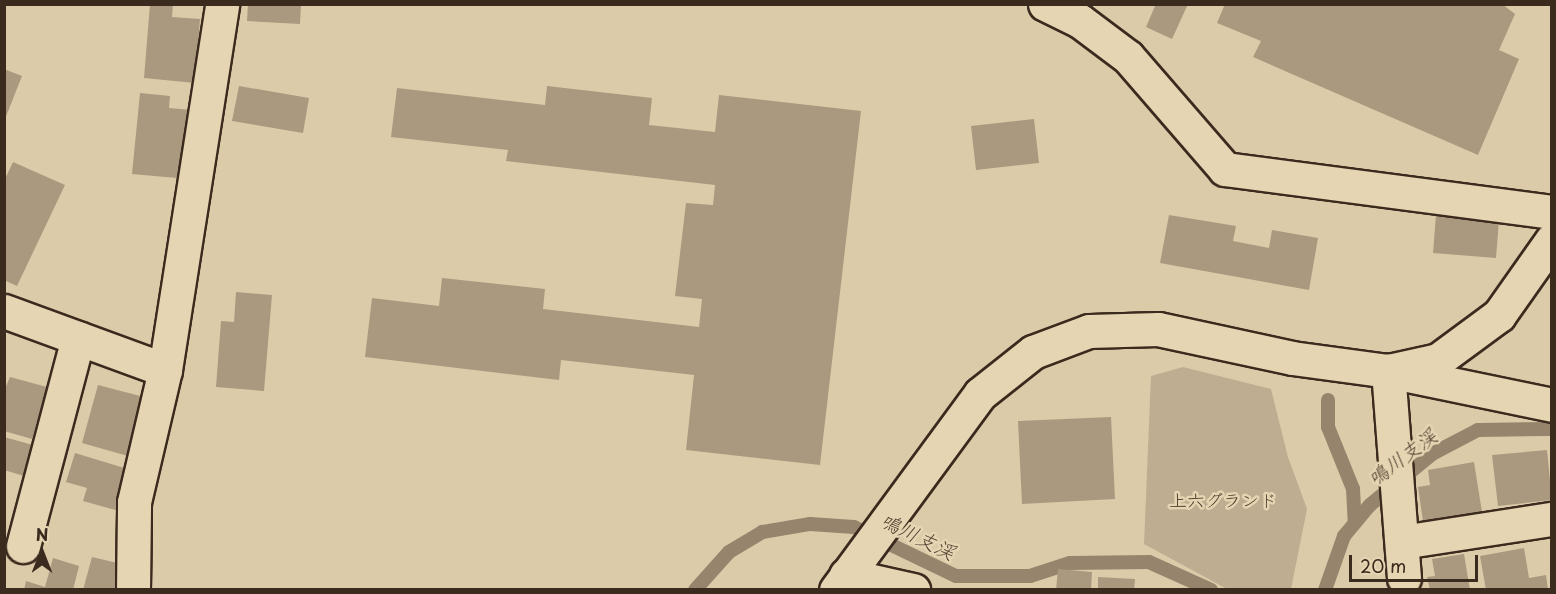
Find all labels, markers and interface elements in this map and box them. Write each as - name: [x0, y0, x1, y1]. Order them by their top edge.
- water label: 鳴川支渓: [1363, 423, 1441, 491]
- park label: 上六グランド: [1169, 489, 1277, 511]
- water label: 鳴川支渓: [877, 508, 959, 564]
- north arrow: [12, 522, 72, 582]
- text: N: [36, 522, 48, 546]
- scale bar: [1352, 543, 1481, 581]
- text: 20 m: [1360, 552, 1406, 579]

